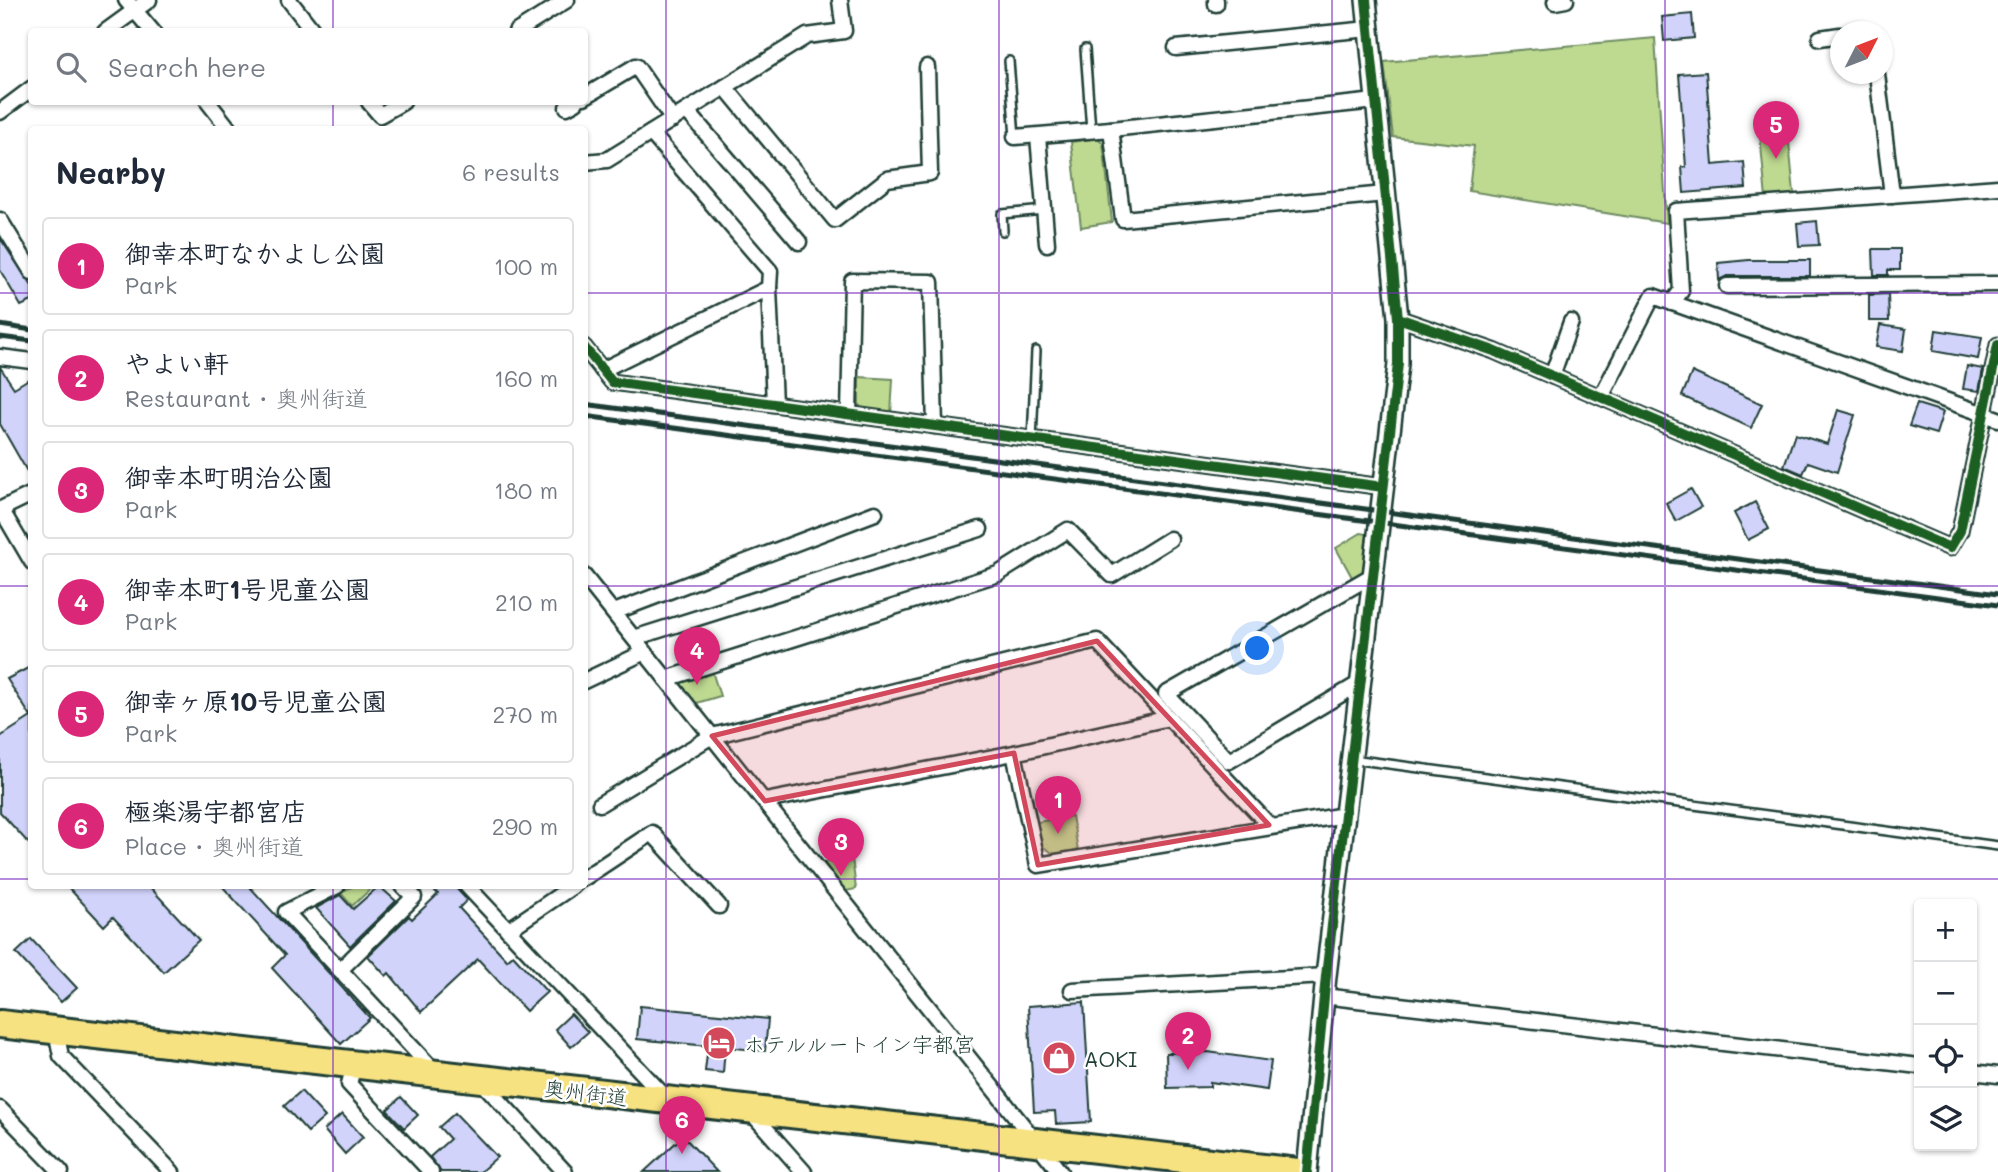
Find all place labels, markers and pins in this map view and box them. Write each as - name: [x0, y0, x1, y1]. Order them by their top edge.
- pin: 5: [1753, 101, 1799, 159]
- pin: 4: [674, 627, 720, 685]
- pin: 1: [1035, 776, 1081, 834]
- pin: 3: [818, 818, 864, 876]
- pin: 2: [1165, 1012, 1211, 1070]
- hotel icon: ホテルルートイン宇都宮: [700, 1024, 738, 1062]
- place label: ホテルルートイン宇都宮: [744, 1030, 975, 1057]
- shop icon: AOKI: [1040, 1039, 1078, 1077]
- place label: AOKI: [1084, 1045, 1137, 1072]
- pin: 6: [659, 1096, 705, 1154]

